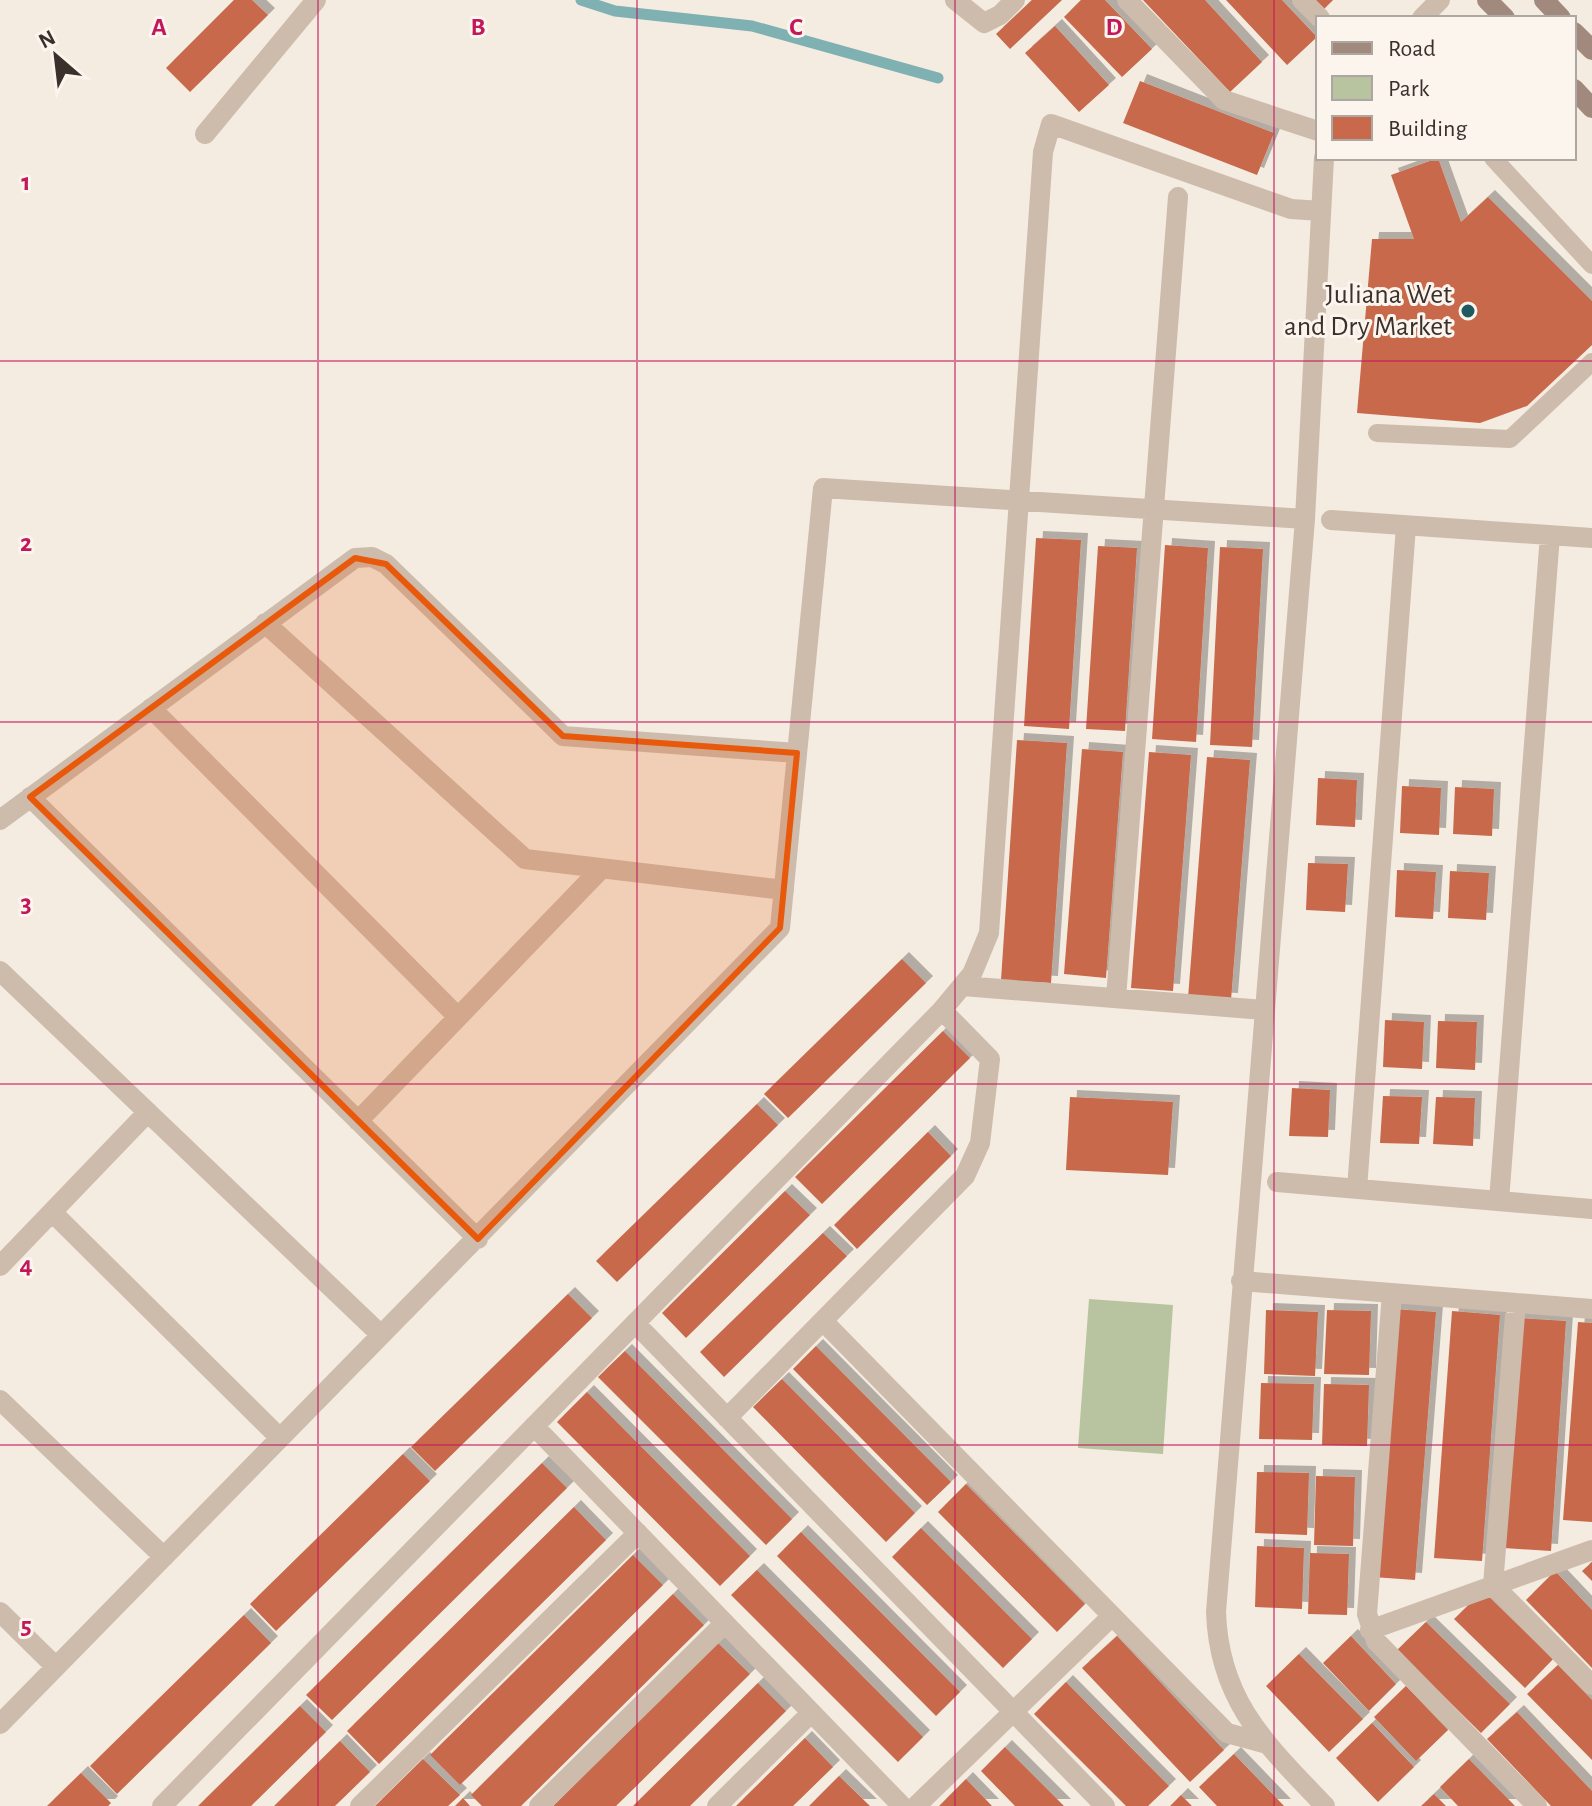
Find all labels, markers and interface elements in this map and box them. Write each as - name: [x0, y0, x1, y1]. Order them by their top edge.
- text: A: [151, 14, 167, 40]
- text: B: [470, 14, 486, 40]
- text: C: [789, 14, 803, 40]
- text: D: [1105, 14, 1123, 40]
- north arrow: [16, 16, 96, 96]
- legend: [1316, 16, 1576, 160]
- text: N: [35, 26, 59, 53]
- text: Road: [1388, 37, 1436, 61]
- text: Park: [1388, 77, 1429, 101]
- text: Building: [1388, 117, 1467, 141]
- text: 1: [21, 169, 31, 195]
- place label: Juliana Wet and Dry Market: [1284, 281, 1452, 341]
- marker: Juliana Wet and Dry Market: [1459, 302, 1477, 320]
- text: 2: [20, 530, 32, 556]
- text: 3: [20, 891, 32, 917]
- text: 4: [19, 1252, 33, 1278]
- text: 5: [20, 1613, 32, 1639]

